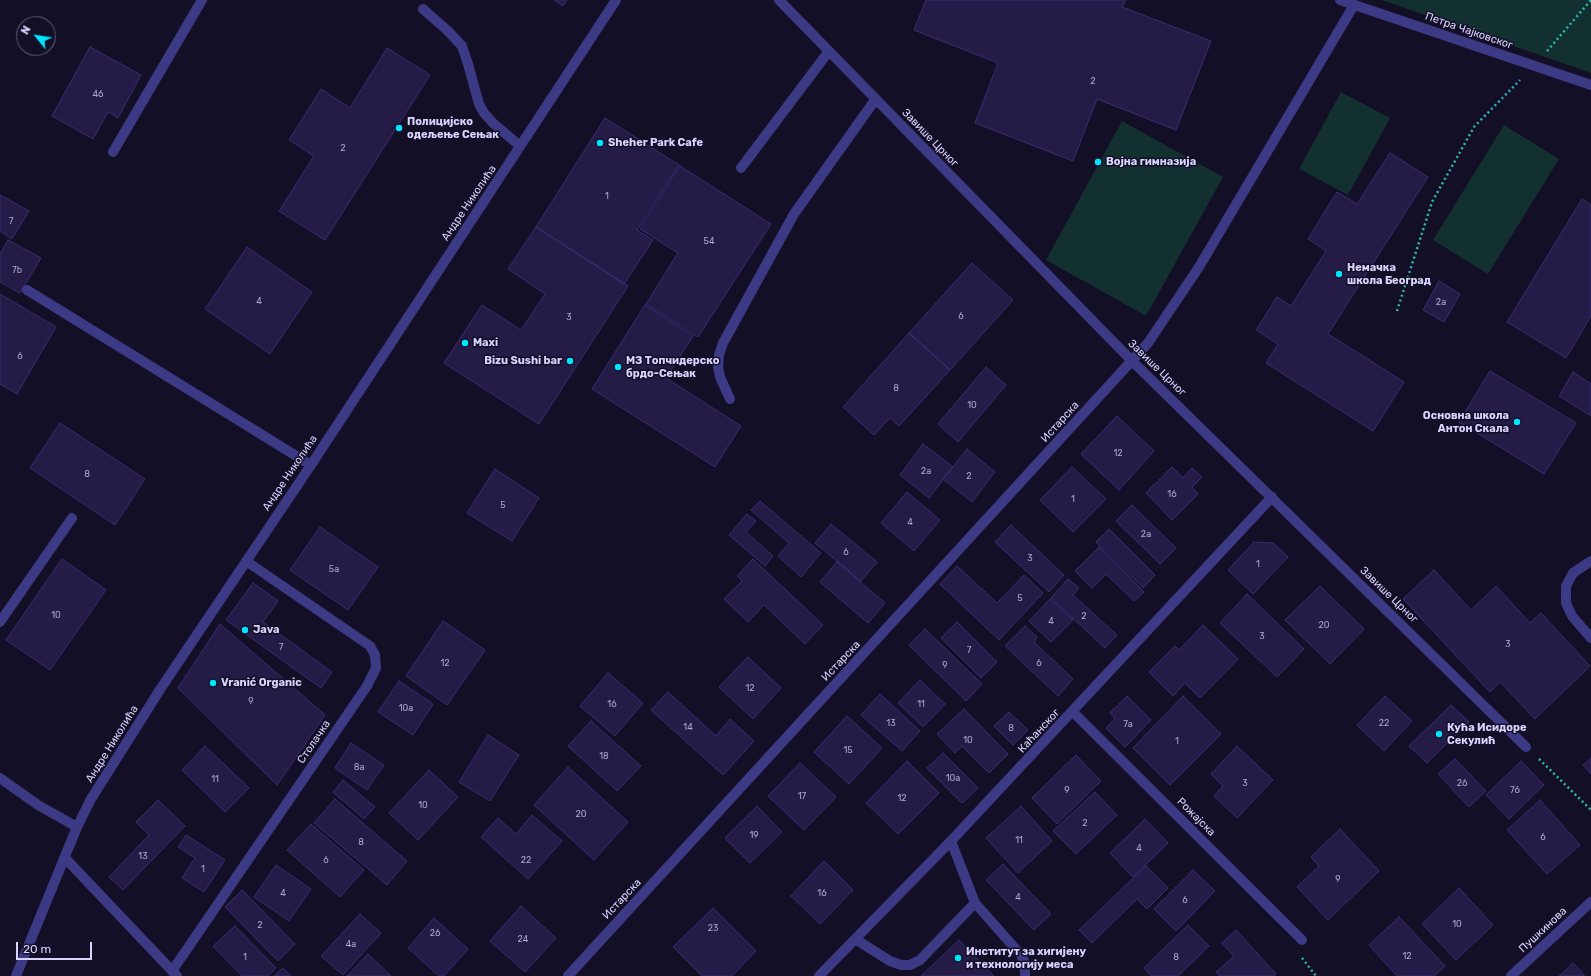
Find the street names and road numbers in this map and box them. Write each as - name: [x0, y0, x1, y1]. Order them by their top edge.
- street label: Петра Чајковског: [1423, 10, 1515, 52]
- street label: Завише Црног: [899, 106, 961, 170]
- street label: Андре Николића: [439, 163, 499, 243]
- street label: Завише Црног: [1125, 337, 1189, 399]
- street label: Истарска: [1038, 399, 1082, 445]
- street label: Андре Николића: [260, 433, 320, 513]
- street label: Завише Црног: [1357, 564, 1421, 626]
- street label: Истарска: [819, 638, 863, 684]
- street label: Андре Николића: [83, 703, 141, 785]
- street label: Каћанског: [1015, 706, 1063, 756]
- street label: Столачка: [295, 718, 333, 766]
- street label: Рожајска: [1174, 795, 1218, 839]
- street label: Истарска: [600, 876, 644, 922]
- street label: Пушкинова: [1516, 905, 1570, 955]

